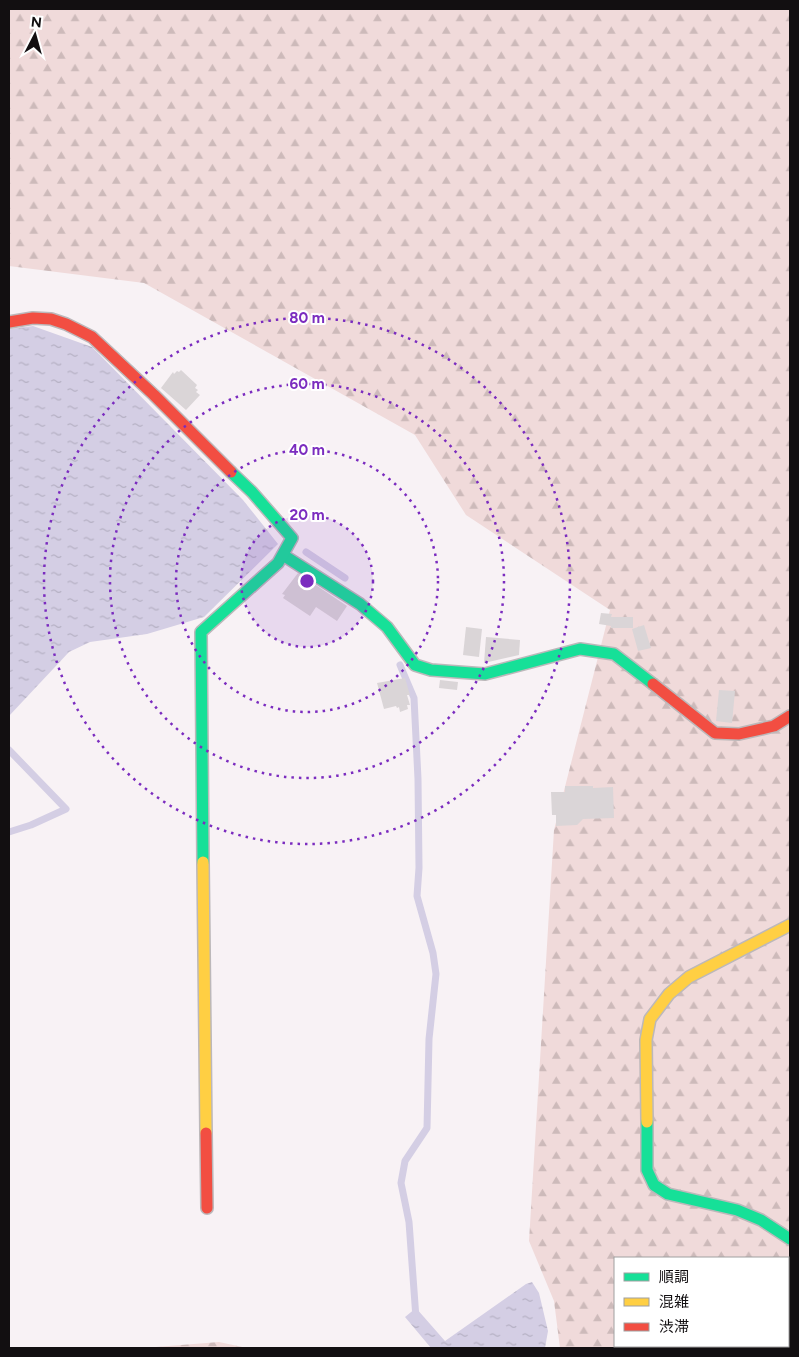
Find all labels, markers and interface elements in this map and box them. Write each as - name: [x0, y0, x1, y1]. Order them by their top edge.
- north arrow: [10, 10, 60, 60]
- text: N: [30, 14, 43, 32]
- text: 80 m: [289, 309, 325, 327]
- text: 60 m: [289, 375, 325, 393]
- text: 40 m: [289, 441, 325, 459]
- text: 20 m: [289, 506, 325, 524]
- centre of rings: [298, 572, 316, 590]
- legend: [614, 1257, 789, 1347]
- text: 順調: [659, 1268, 689, 1286]
- text: 混雑: [659, 1293, 689, 1311]
- text: 渋滞: [659, 1318, 689, 1336]

